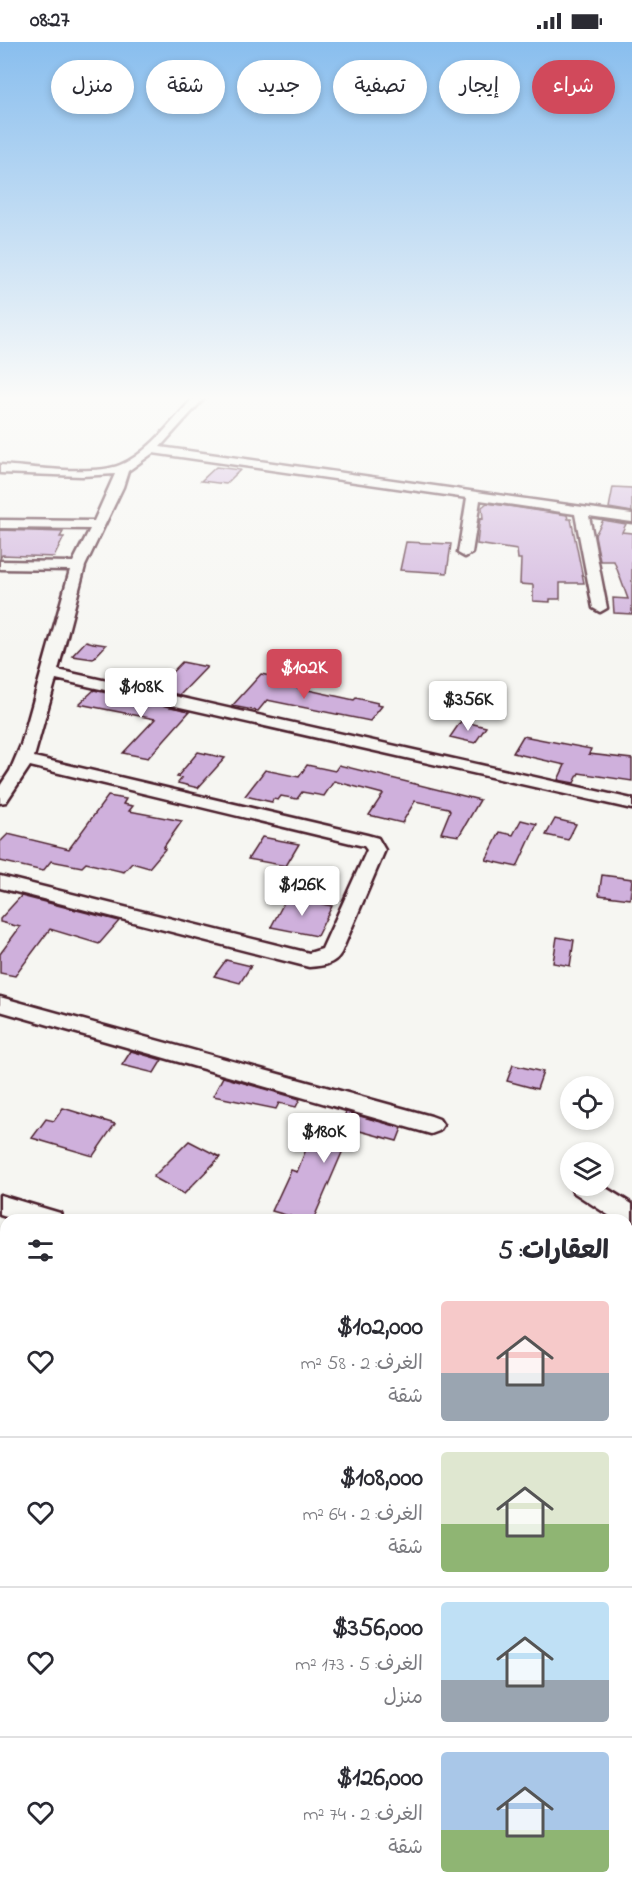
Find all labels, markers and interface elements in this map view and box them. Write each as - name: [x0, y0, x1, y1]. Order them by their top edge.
- text: 08:27: [30, 5, 70, 37]
- chip: منزل: [51, 60, 134, 114]
- chip: شقة: [146, 60, 225, 114]
- chip: جديد: [237, 60, 321, 114]
- chip: تصفية: [333, 60, 427, 114]
- chip: إيجار: [439, 60, 520, 114]
- chip: شراء: [532, 60, 615, 114]
- pin: $102K: [262, 649, 346, 700]
- text: $102K: [281, 654, 327, 683]
- pin: $108K: [99, 668, 183, 719]
- text: $108K: [119, 673, 163, 702]
- pin: $356K: [426, 681, 510, 732]
- text: $356K: [443, 686, 493, 715]
- pin: $126K: [260, 866, 344, 917]
- text: $126K: [279, 871, 325, 900]
- map controls: [560, 1076, 614, 1196]
- button: locate: [560, 1076, 614, 1130]
- pin: $180K: [282, 1113, 366, 1164]
- text: $180K: [302, 1118, 346, 1147]
- button: layers: [560, 1142, 614, 1196]
- text: العقارات: 5: [498, 1233, 609, 1271]
- icon: filters: [24, 1234, 57, 1267]
- text: $102,000: [337, 1309, 423, 1347]
- icon: home: [489, 1325, 561, 1397]
- icon: heart: [24, 1345, 57, 1378]
- text: الغرف: 2 · 58 m²: [301, 1350, 423, 1379]
- text: شقة: [388, 1383, 423, 1412]
- text: $108,000: [340, 1460, 423, 1498]
- icon: home: [489, 1476, 561, 1548]
- icon: heart: [24, 1496, 57, 1529]
- text: الغرف: 2 · 64 m²: [302, 1501, 423, 1530]
- text: شقة: [388, 1534, 423, 1563]
- text: $356,000: [332, 1610, 423, 1648]
- icon: home: [489, 1626, 561, 1698]
- icon: heart: [24, 1646, 57, 1679]
- text: الغرف: 5 · 173 m²: [295, 1651, 423, 1680]
- text: منزل: [384, 1684, 423, 1713]
- text: $126,000: [336, 1760, 423, 1798]
- icon: home: [489, 1776, 561, 1848]
- icon: heart: [24, 1796, 57, 1829]
- text: الغرف: 2 · 74 m²: [303, 1801, 423, 1830]
- text: شقة: [388, 1834, 423, 1863]

